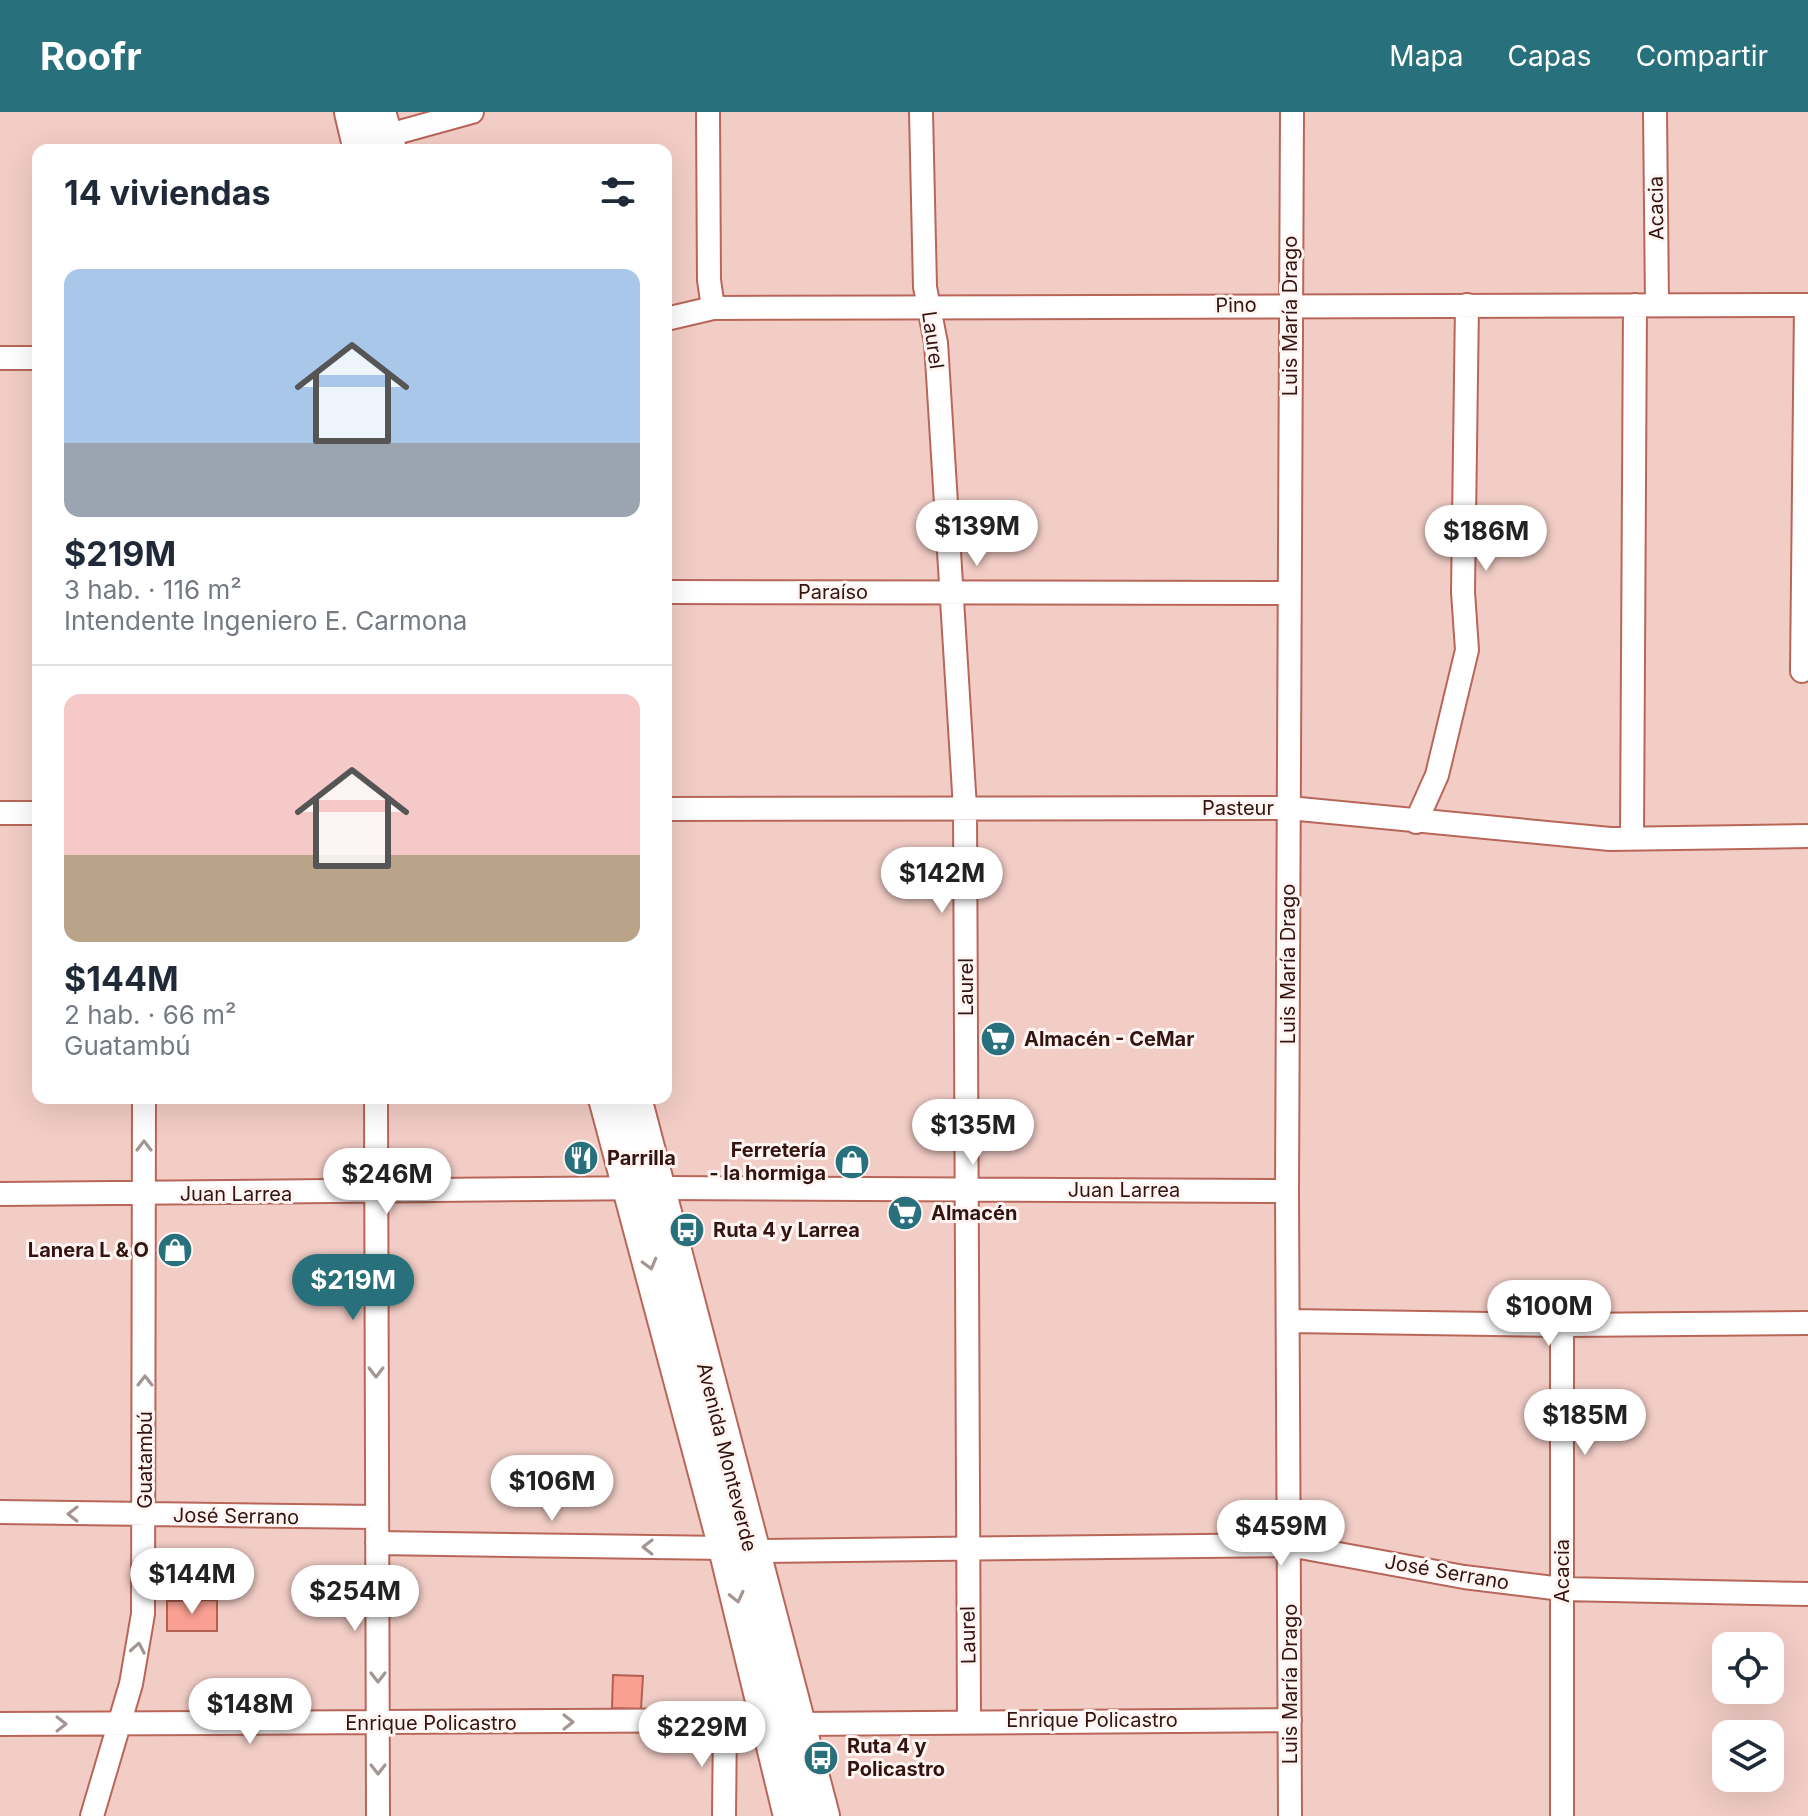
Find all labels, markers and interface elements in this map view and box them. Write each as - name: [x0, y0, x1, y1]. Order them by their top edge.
- text: Roofr: [40, 33, 142, 79]
- text: Mapa: [1389, 39, 1464, 73]
- text: Capas: [1508, 39, 1592, 73]
- text: Compartir: [1636, 39, 1768, 73]
- icon: filters: [596, 170, 640, 214]
- text: 14 viviendas: [64, 172, 271, 213]
- street label: Acacia: [1643, 176, 1669, 240]
- street label: Luis María Drago: [1278, 236, 1302, 396]
- street label: Pino: [1215, 293, 1257, 317]
- street label: Laurel: [917, 310, 949, 370]
- icon: home: [280, 321, 424, 465]
- pin: $139M: [921, 500, 1033, 568]
- pin: $186M: [1430, 505, 1542, 573]
- text: $139M: [934, 510, 1020, 541]
- text: $186M: [1443, 515, 1529, 546]
- text: $219M: [64, 533, 176, 574]
- text: 3 hab. · 116 m²: [64, 574, 242, 605]
- street label: Paraíso: [798, 580, 868, 604]
- text: Intendente Ingeniero E. Carmona: [64, 605, 467, 636]
- icon: home: [280, 746, 424, 890]
- street label: Pasteur: [1202, 796, 1274, 820]
- pin: $142M: [886, 847, 998, 915]
- text: $142M: [899, 857, 985, 888]
- street label: Luis María Drago: [1276, 884, 1300, 1044]
- text: $144M: [64, 958, 179, 999]
- street label: Laurel: [954, 958, 978, 1016]
- text: 2 hab. · 66 m²: [64, 999, 237, 1030]
- supermarket icon: Almacén - CeMar: [979, 1020, 1017, 1058]
- place label: Almacén - CeMar: [1024, 1027, 1194, 1051]
- text: Guatambú: [64, 1030, 191, 1061]
- pin: $135M: [917, 1099, 1029, 1167]
- text: $135M: [930, 1109, 1016, 1140]
- place label: Ferretería - la hormiga: [709, 1138, 826, 1185]
- one-way arrow: [135, 1139, 153, 1152]
- restaurant icon: Parrilla: [562, 1139, 600, 1177]
- shop icon: Ferretería - la hormiga: [833, 1143, 871, 1181]
- place label: Parrilla: [607, 1146, 676, 1170]
- pin: $246M: [331, 1148, 443, 1216]
- text: $246M: [341, 1158, 433, 1189]
- street label: Juan Larrea: [1068, 1178, 1180, 1202]
- street label: Juan Larrea: [180, 1182, 292, 1206]
- supermarket icon: Almacén: [886, 1194, 924, 1232]
- place label: Almacén: [931, 1201, 1017, 1225]
- bus stop icon: Ruta 4 y Larrea: [668, 1211, 706, 1249]
- place label: Ruta 4 y Larrea: [713, 1218, 860, 1242]
- shop icon: Lanera L & O: [156, 1231, 194, 1269]
- place label: Lanera L & O: [28, 1238, 149, 1262]
- pin: $219M: [297, 1254, 409, 1322]
- one-way arrow: [641, 1257, 657, 1271]
- text: $219M: [310, 1264, 396, 1295]
- pin: $100M: [1493, 1280, 1605, 1348]
- text: $100M: [1505, 1290, 1593, 1321]
- street label: Avenida Monteverde: [692, 1360, 762, 1554]
- one-way arrow: [367, 1366, 384, 1379]
- one-way arrow: [136, 1374, 154, 1387]
- pin: $185M: [1529, 1389, 1641, 1457]
- text: $185M: [1542, 1399, 1628, 1430]
- street label: Guatambú: [133, 1411, 157, 1509]
- pin: $106M: [496, 1455, 608, 1523]
- text: $106M: [509, 1465, 595, 1496]
- pin: $459M: [1225, 1500, 1337, 1568]
- street label: José Serrano: [173, 1503, 299, 1529]
- one-way arrow: [66, 1505, 79, 1523]
- text: $459M: [1235, 1510, 1327, 1541]
- one-way arrow: [641, 1538, 654, 1556]
- street label: Acacia: [1550, 1539, 1574, 1603]
- pin: $144M: [136, 1548, 248, 1616]
- street label: José Serrano: [1383, 1549, 1511, 1595]
- text: $144M: [148, 1558, 236, 1589]
- pin: $254M: [299, 1565, 411, 1633]
- text: $254M: [309, 1575, 401, 1606]
- one-way arrow: [728, 1590, 745, 1603]
- street label: Luis María Drago: [1278, 1604, 1302, 1764]
- street label: Laurel: [955, 1606, 981, 1664]
- map controls: [1712, 1632, 1784, 1792]
- button: locate: [1712, 1632, 1784, 1704]
- one-way arrow: [128, 1641, 145, 1655]
- one-way arrow: [369, 1671, 387, 1684]
- pin: $148M: [194, 1678, 306, 1746]
- text: $148M: [207, 1688, 293, 1719]
- pin: $229M: [646, 1701, 758, 1769]
- street label: Enrique Policastro: [1006, 1708, 1178, 1732]
- street label: Enrique Policastro: [345, 1711, 517, 1735]
- text: $229M: [657, 1711, 747, 1742]
- one-way arrow: [562, 1713, 575, 1731]
- one-way arrow: [55, 1715, 68, 1733]
- button: layers: [1712, 1720, 1784, 1792]
- place label: Ruta 4 y Policastro: [847, 1734, 945, 1781]
- bus stop icon: Ruta 4 y Policastro: [802, 1739, 840, 1777]
- one-way arrow: [369, 1763, 387, 1776]

